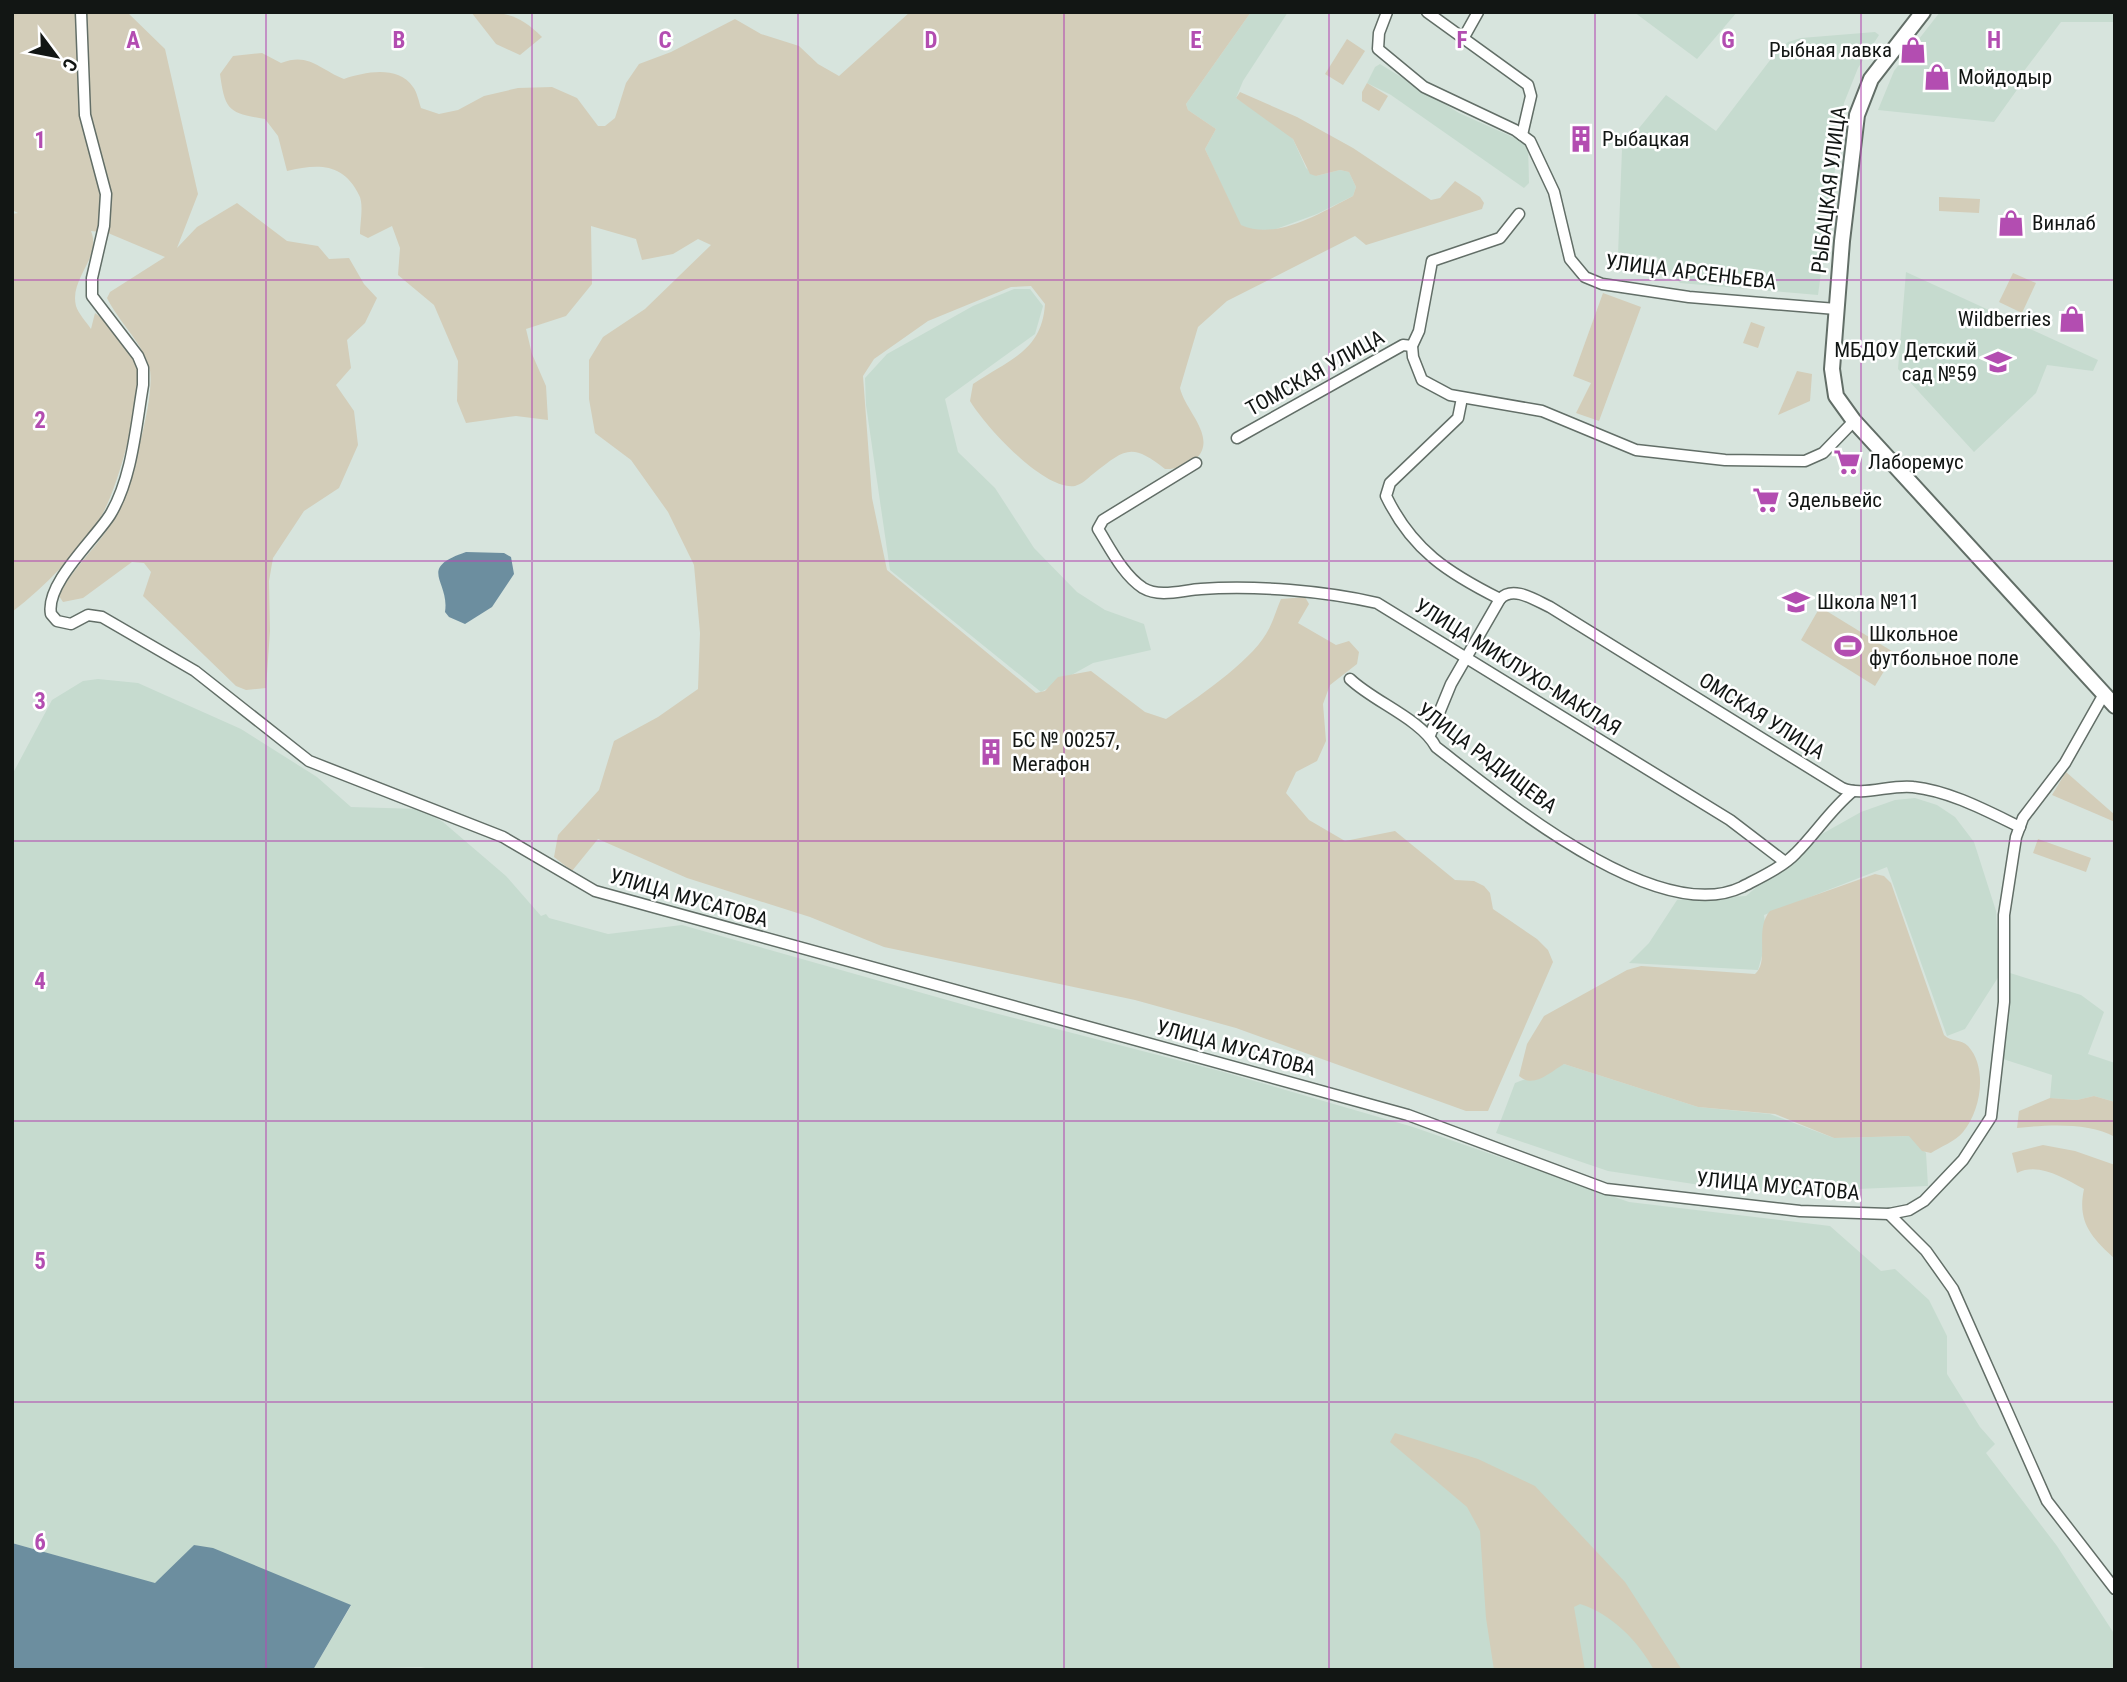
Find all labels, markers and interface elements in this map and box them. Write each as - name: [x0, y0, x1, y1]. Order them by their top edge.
- north arrow: [21, 21, 91, 91]
- text: A: [126, 27, 140, 54]
- text: B: [393, 27, 405, 54]
- text: C: [658, 27, 672, 54]
- text: D: [925, 27, 938, 54]
- text: E: [1190, 27, 1202, 54]
- text: F: [1457, 27, 1468, 54]
- text: G: [1721, 27, 1735, 54]
- text: H: [1987, 27, 2001, 54]
- shop icon: Рыбная лавка: [1898, 35, 1928, 65]
- place label: Рыбная лавка: [1769, 38, 1892, 62]
- text: С: [57, 54, 83, 76]
- shop icon: Мойдодыр: [1922, 62, 1952, 92]
- place label: Мойдодыр: [1958, 65, 2052, 89]
- street label: РЫБАЦКАЯ УЛИЦА: [1807, 105, 1851, 275]
- building icon: Рыбацкая: [1566, 124, 1596, 154]
- text: 1: [34, 127, 46, 154]
- place label: Рыбацкая: [1602, 127, 1689, 151]
- shop icon: Винлаб: [1996, 208, 2026, 238]
- place label: Винлаб: [2032, 211, 2096, 235]
- street label: УЛИЦА АРСЕНЬЕВА: [1604, 250, 1778, 294]
- shop icon: Wildberries: [2057, 304, 2087, 334]
- place label: Wildberries: [1958, 307, 2051, 331]
- street label: ТОМСКАЯ УЛИЦА: [1242, 325, 1388, 421]
- place label: МБДОУ Детский сад №59: [1834, 338, 1977, 386]
- school or university icon: МБДОУ Детский сад №59: [1983, 347, 2013, 377]
- text: 2: [34, 407, 46, 434]
- supermarket icon: Лаборемус: [1832, 447, 1862, 477]
- place label: Лаборемус: [1868, 450, 1964, 474]
- supermarket icon: Эдельвейс: [1751, 485, 1781, 515]
- place label: Эдельвейс: [1787, 488, 1882, 512]
- school or university icon: Школа №11: [1781, 587, 1811, 617]
- place label: Школа №11: [1817, 590, 1919, 614]
- street label: УЛИЦА МИКЛУХО-МАКЛАЯ: [1410, 594, 1626, 740]
- place label: Школьное футбольное поле: [1869, 622, 2019, 670]
- sports icon: Школьное футбольное поле: [1833, 631, 1863, 661]
- street label: ОМСКАЯ УЛИЦА: [1695, 668, 1829, 764]
- text: 3: [34, 688, 46, 715]
- street label: УЛИЦА РАДИЩЕВА: [1412, 698, 1562, 818]
- place label: БС № 00257, Мегафон: [1012, 728, 1120, 776]
- building icon: БС № 00257, Мегафон: [976, 737, 1006, 767]
- street label: УЛИЦА МУСАТОВА: [607, 864, 771, 932]
- text: 4: [34, 968, 46, 995]
- street label: УЛИЦА МУСАТОВА: [1154, 1015, 1318, 1081]
- street label: УЛИЦА МУСАТОВА: [1695, 1167, 1861, 1205]
- text: 5: [34, 1248, 46, 1275]
- text: 6: [34, 1529, 46, 1556]

